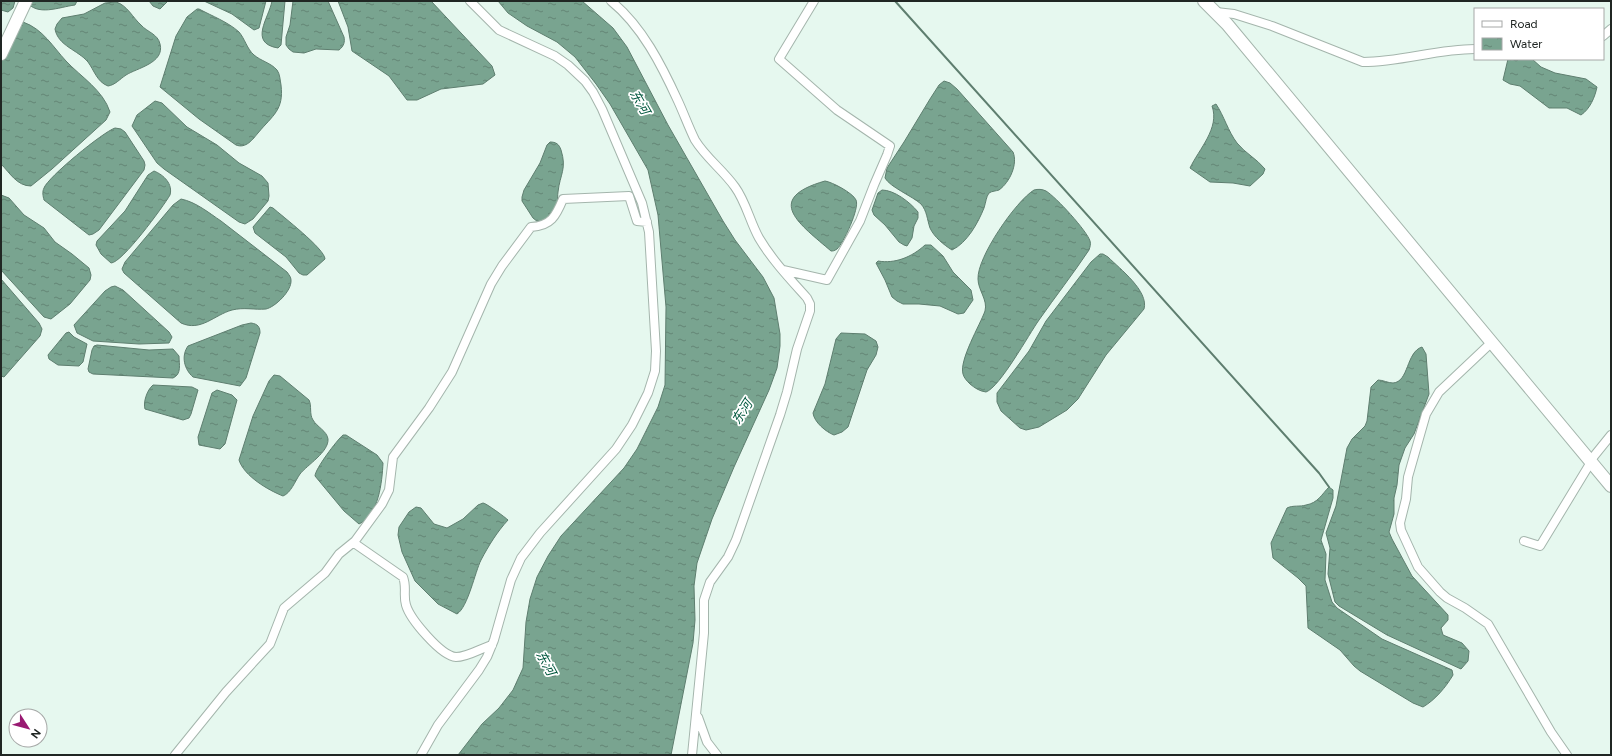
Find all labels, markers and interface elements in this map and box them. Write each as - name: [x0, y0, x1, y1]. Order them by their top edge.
- legend: [1474, 8, 1604, 60]
- text: Road: [1510, 17, 1538, 31]
- text: Water: [1510, 37, 1542, 51]
- water label: 东河: [627, 87, 654, 120]
- water label: 东河: [729, 395, 757, 427]
- water label: 东河: [533, 648, 560, 681]
- north arrow: [8, 708, 48, 748]
- text: N: [28, 726, 43, 741]

